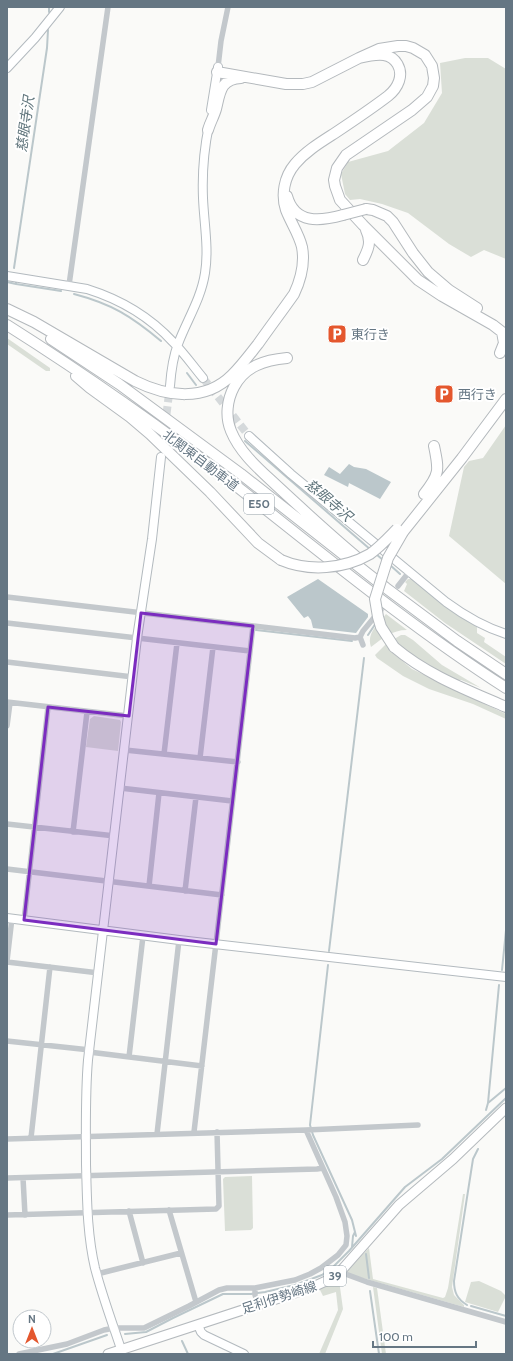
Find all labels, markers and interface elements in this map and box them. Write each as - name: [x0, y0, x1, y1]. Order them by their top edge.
- water label: 慈眼寺沢: [12, 93, 38, 153]
- parking icon: 東行き: [326, 323, 348, 345]
- place label: 東行き: [351, 326, 390, 342]
- parking icon: 西行き: [433, 383, 455, 405]
- place label: 西行き: [458, 386, 497, 402]
- street label: 北関東自動車道: [160, 426, 242, 494]
- water label: 慈眼寺沢: [302, 475, 358, 526]
- road number: E50: [244, 494, 274, 514]
- road number: 39: [324, 1266, 346, 1286]
- street label: 足利伊勢崎線: [239, 1277, 319, 1317]
- north arrow: [12, 1309, 52, 1349]
- text: N: [28, 1312, 36, 1326]
- scale bar: [373, 1323, 476, 1349]
- text: 100 m: [379, 1329, 413, 1344]

